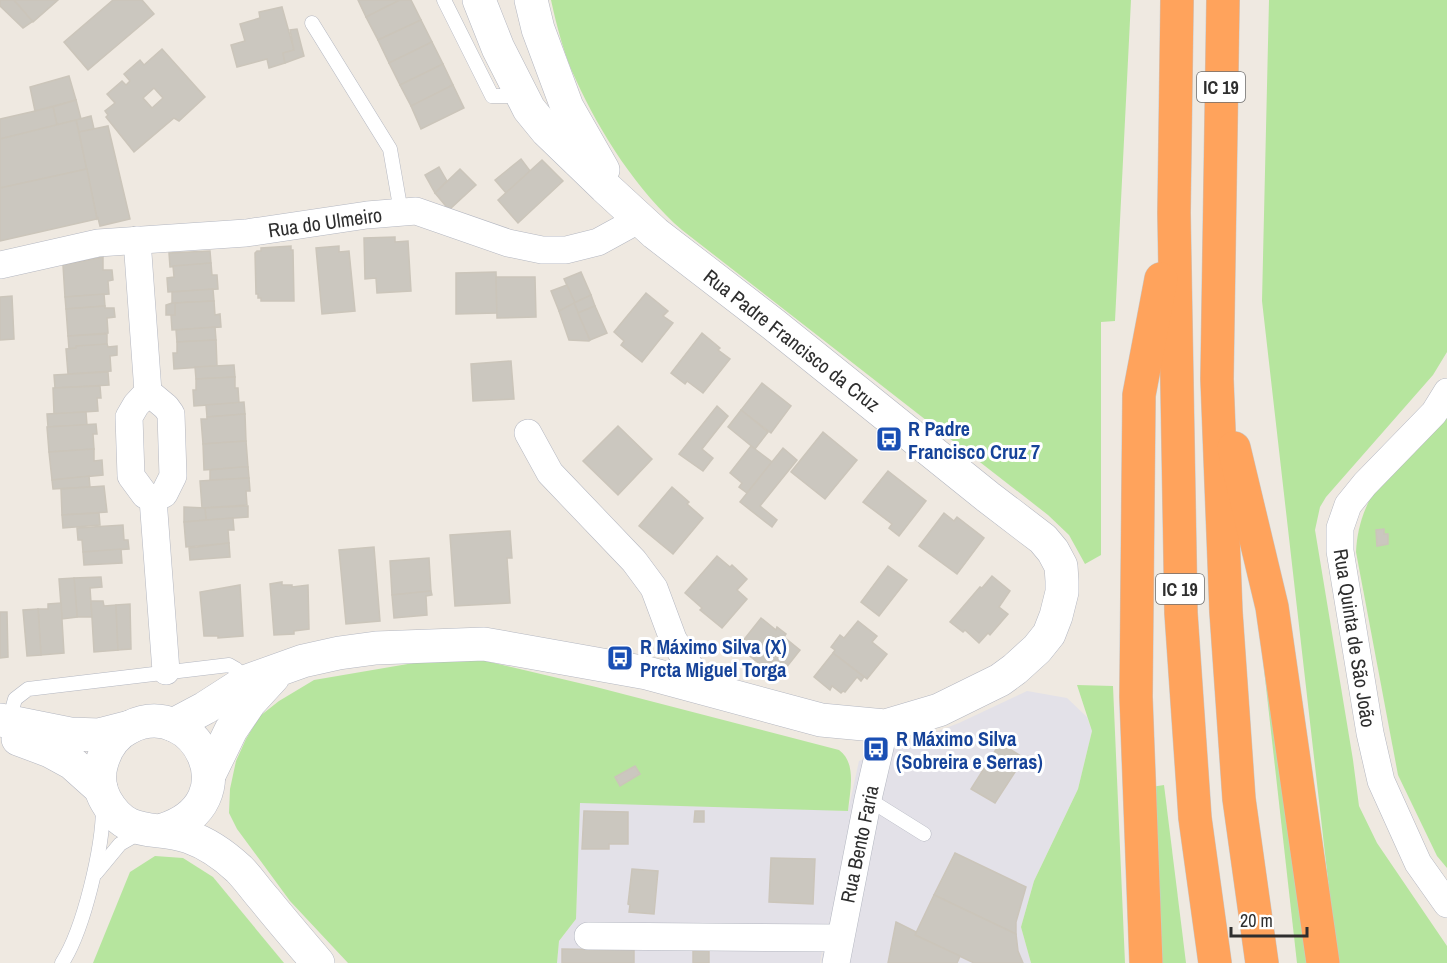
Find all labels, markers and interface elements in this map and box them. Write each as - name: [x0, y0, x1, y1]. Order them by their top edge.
- road number: IC 19: [1197, 72, 1245, 102]
- street label: Rua do Ulmeiro: [266, 201, 384, 243]
- street label: Rua Padre Francisco da Cruz: [698, 263, 886, 417]
- place label: R Padre Francisco Cruz 7: [908, 415, 1040, 465]
- bus stop icon: R Padre Francisco Cruz 7: [874, 424, 904, 454]
- street label: Rua Quinta de São João: [1328, 547, 1382, 729]
- road number: IC 19: [1156, 574, 1204, 604]
- place label: R Máximo Silva (X) Prcta Miguel Torga: [640, 633, 787, 683]
- bus stop icon: R Máximo Silva (X) Prcta Miguel Torga: [605, 643, 635, 673]
- place label: R Máximo Silva (Sobreira e Serras): [896, 725, 1043, 775]
- bus stop icon: R Máximo Silva (Sobreira e Serras): [861, 734, 891, 764]
- street label: Rua Bento Faria: [833, 783, 885, 905]
- scale bar: [1231, 900, 1308, 938]
- text: 20 m: [1240, 908, 1273, 933]

